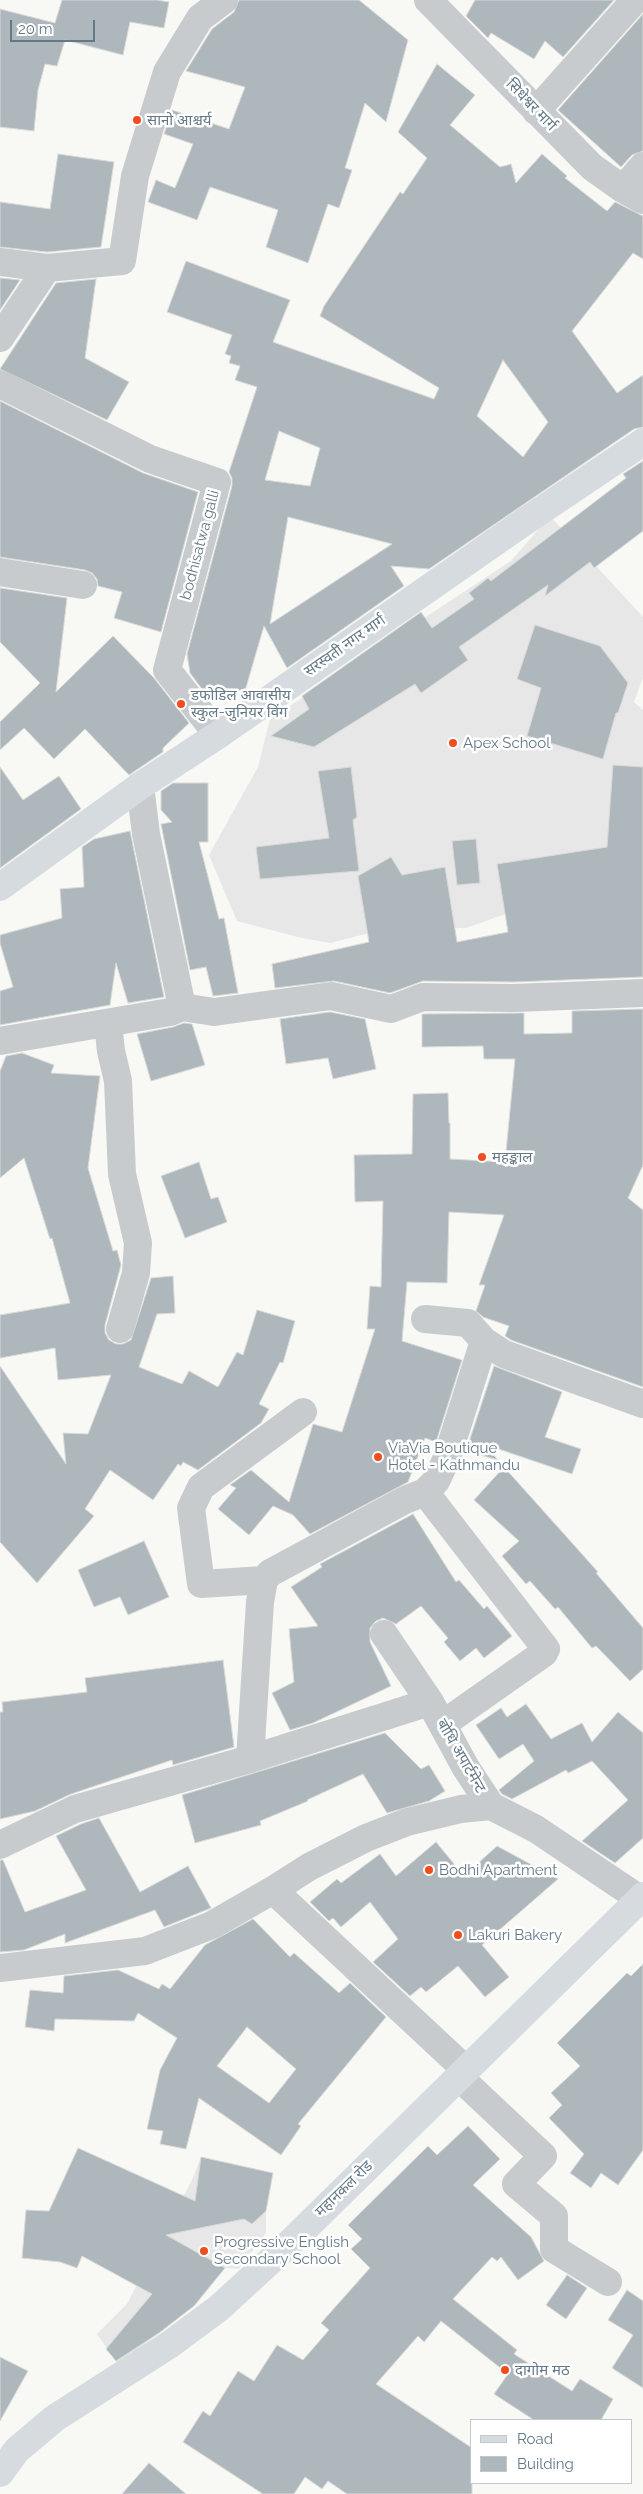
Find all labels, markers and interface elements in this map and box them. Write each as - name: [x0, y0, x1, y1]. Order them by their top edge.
- scale bar: [12, 10, 98, 42]
- text: 20 m: [18, 20, 53, 38]
- street label: सिधेश्वर मार्ग: [502, 75, 560, 135]
- place label: सानो आश्चर्य: [147, 111, 211, 129]
- marker: सानो आश्चर्य: [131, 114, 143, 126]
- street label: bodhisatwa galli: [177, 488, 223, 602]
- street label: सरस्वती नगर मार्ग: [301, 611, 389, 681]
- place label: डफोडिल आवासीय स्कुल-जुनियर विंग: [191, 686, 291, 721]
- marker: डफोडिल आवासीय स्कुल-जुनियर विंग: [175, 698, 187, 710]
- place label: Apex School: [463, 734, 550, 752]
- marker: Apex School: [447, 737, 459, 749]
- place label: महङ्काल: [492, 1148, 532, 1166]
- marker: महङ्काल: [476, 1151, 488, 1163]
- place label: ViaVia Boutique Hotel - Kathmandu: [388, 1439, 520, 1474]
- marker: ViaVia Boutique Hotel - Kathmandu: [372, 1451, 384, 1463]
- street label: बोधि अपार्टमेन्ट: [433, 1716, 489, 1796]
- place label: Bodhi Apartment: [439, 1861, 557, 1879]
- marker: Bodhi Apartment: [423, 1864, 435, 1876]
- place label: Lakuri Bakery: [468, 1926, 562, 1944]
- marker: Lakuri Bakery: [452, 1929, 464, 1941]
- street label: महानकल रोड: [312, 2157, 376, 2221]
- place label: Progressive English Secondary School: [214, 2233, 349, 2268]
- marker: Progressive English Secondary School: [198, 2245, 210, 2257]
- place label: दागोम मठ: [515, 2361, 570, 2379]
- marker: दागोम मठ: [499, 2364, 511, 2376]
- legend: [470, 2419, 633, 2484]
- text: Road: [517, 2430, 553, 2448]
- text: Building: [517, 2455, 574, 2473]

